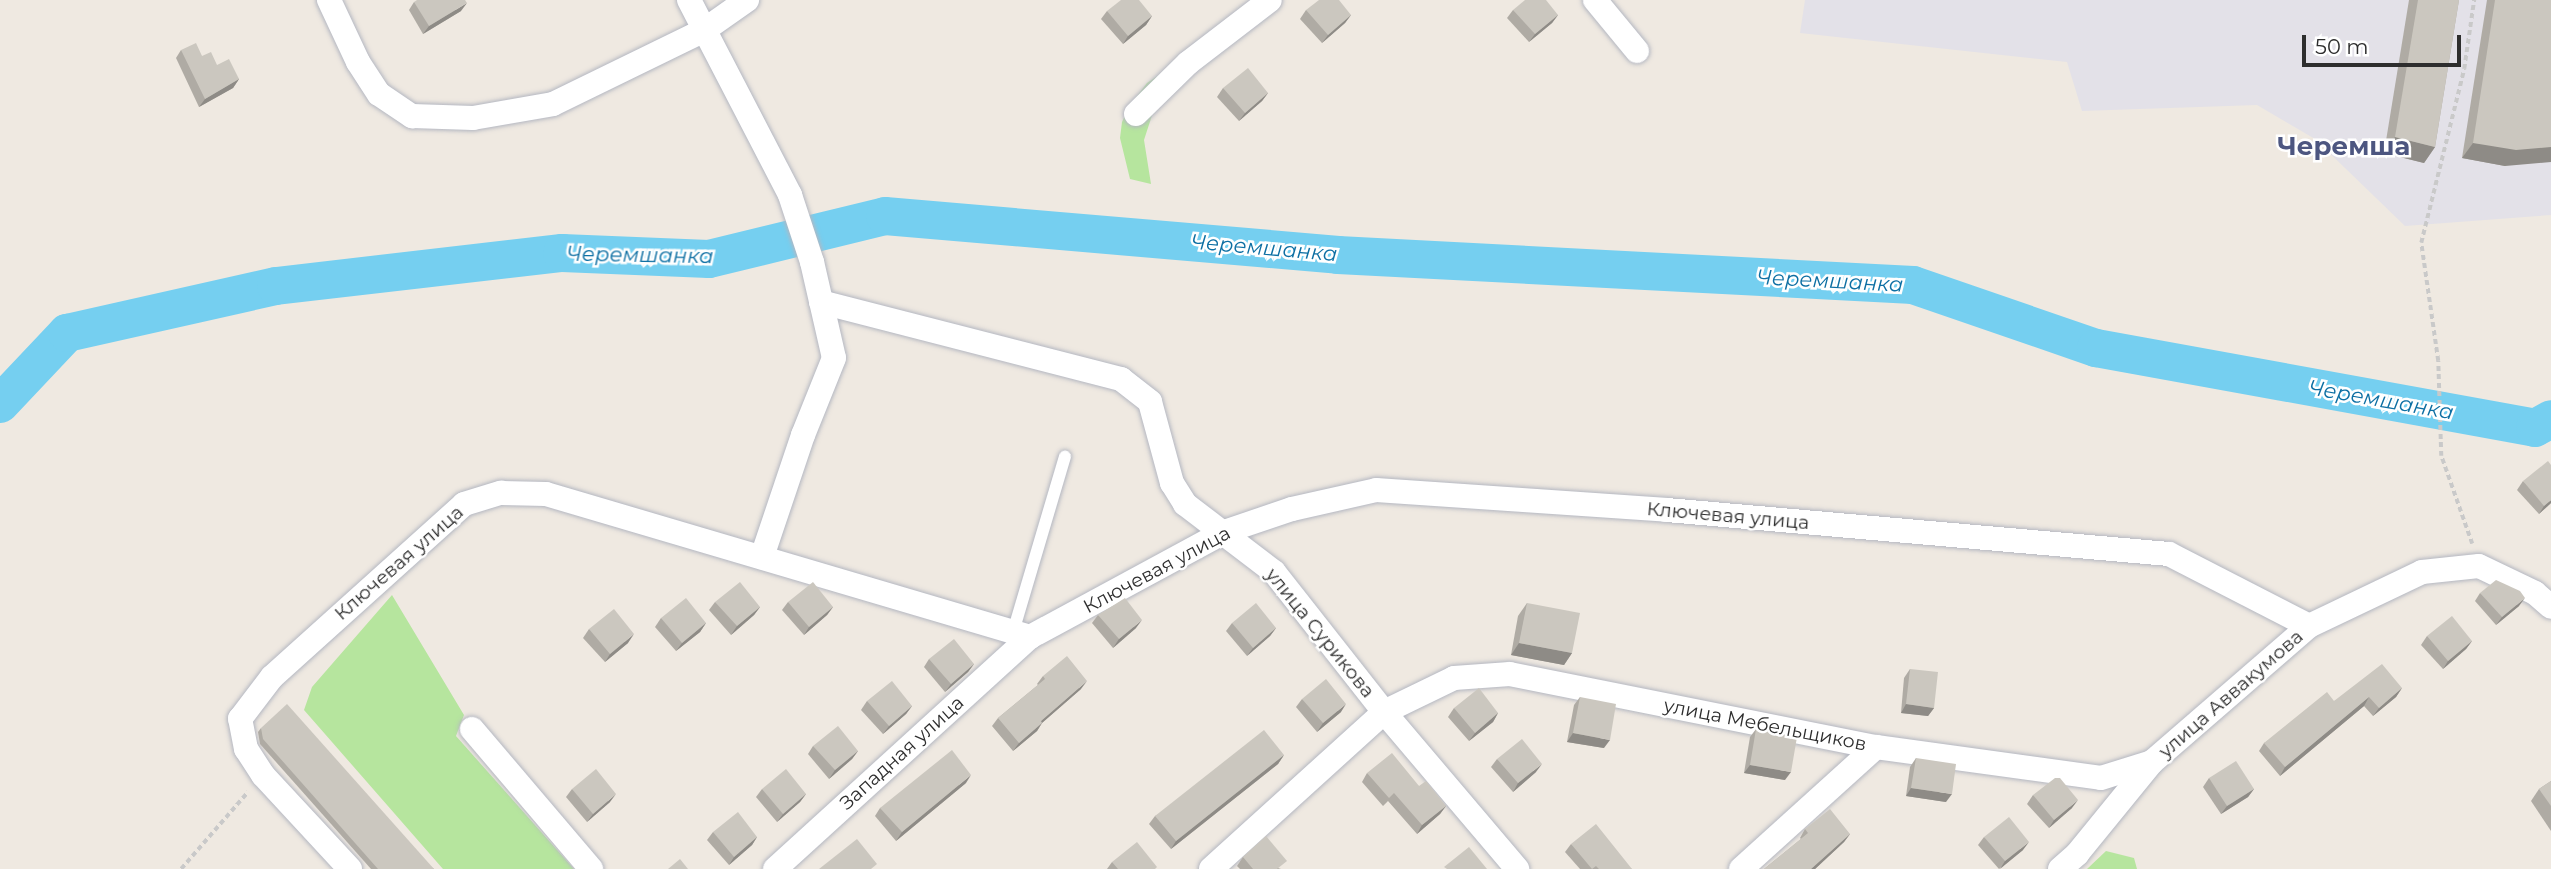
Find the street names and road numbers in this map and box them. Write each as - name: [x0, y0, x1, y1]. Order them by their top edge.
- street label: Ключевая улица: [1646, 498, 1810, 534]
- street label: Ключевая улица: [330, 501, 468, 625]
- street label: Ключевая улица: [1080, 522, 1234, 618]
- street label: улица Сурикова: [1261, 564, 1379, 702]
- street label: улица Аввакумова: [2154, 625, 2308, 763]
- street label: Западная улица: [835, 691, 969, 815]
- street label: улица Мебельщиков: [1662, 694, 1868, 756]

